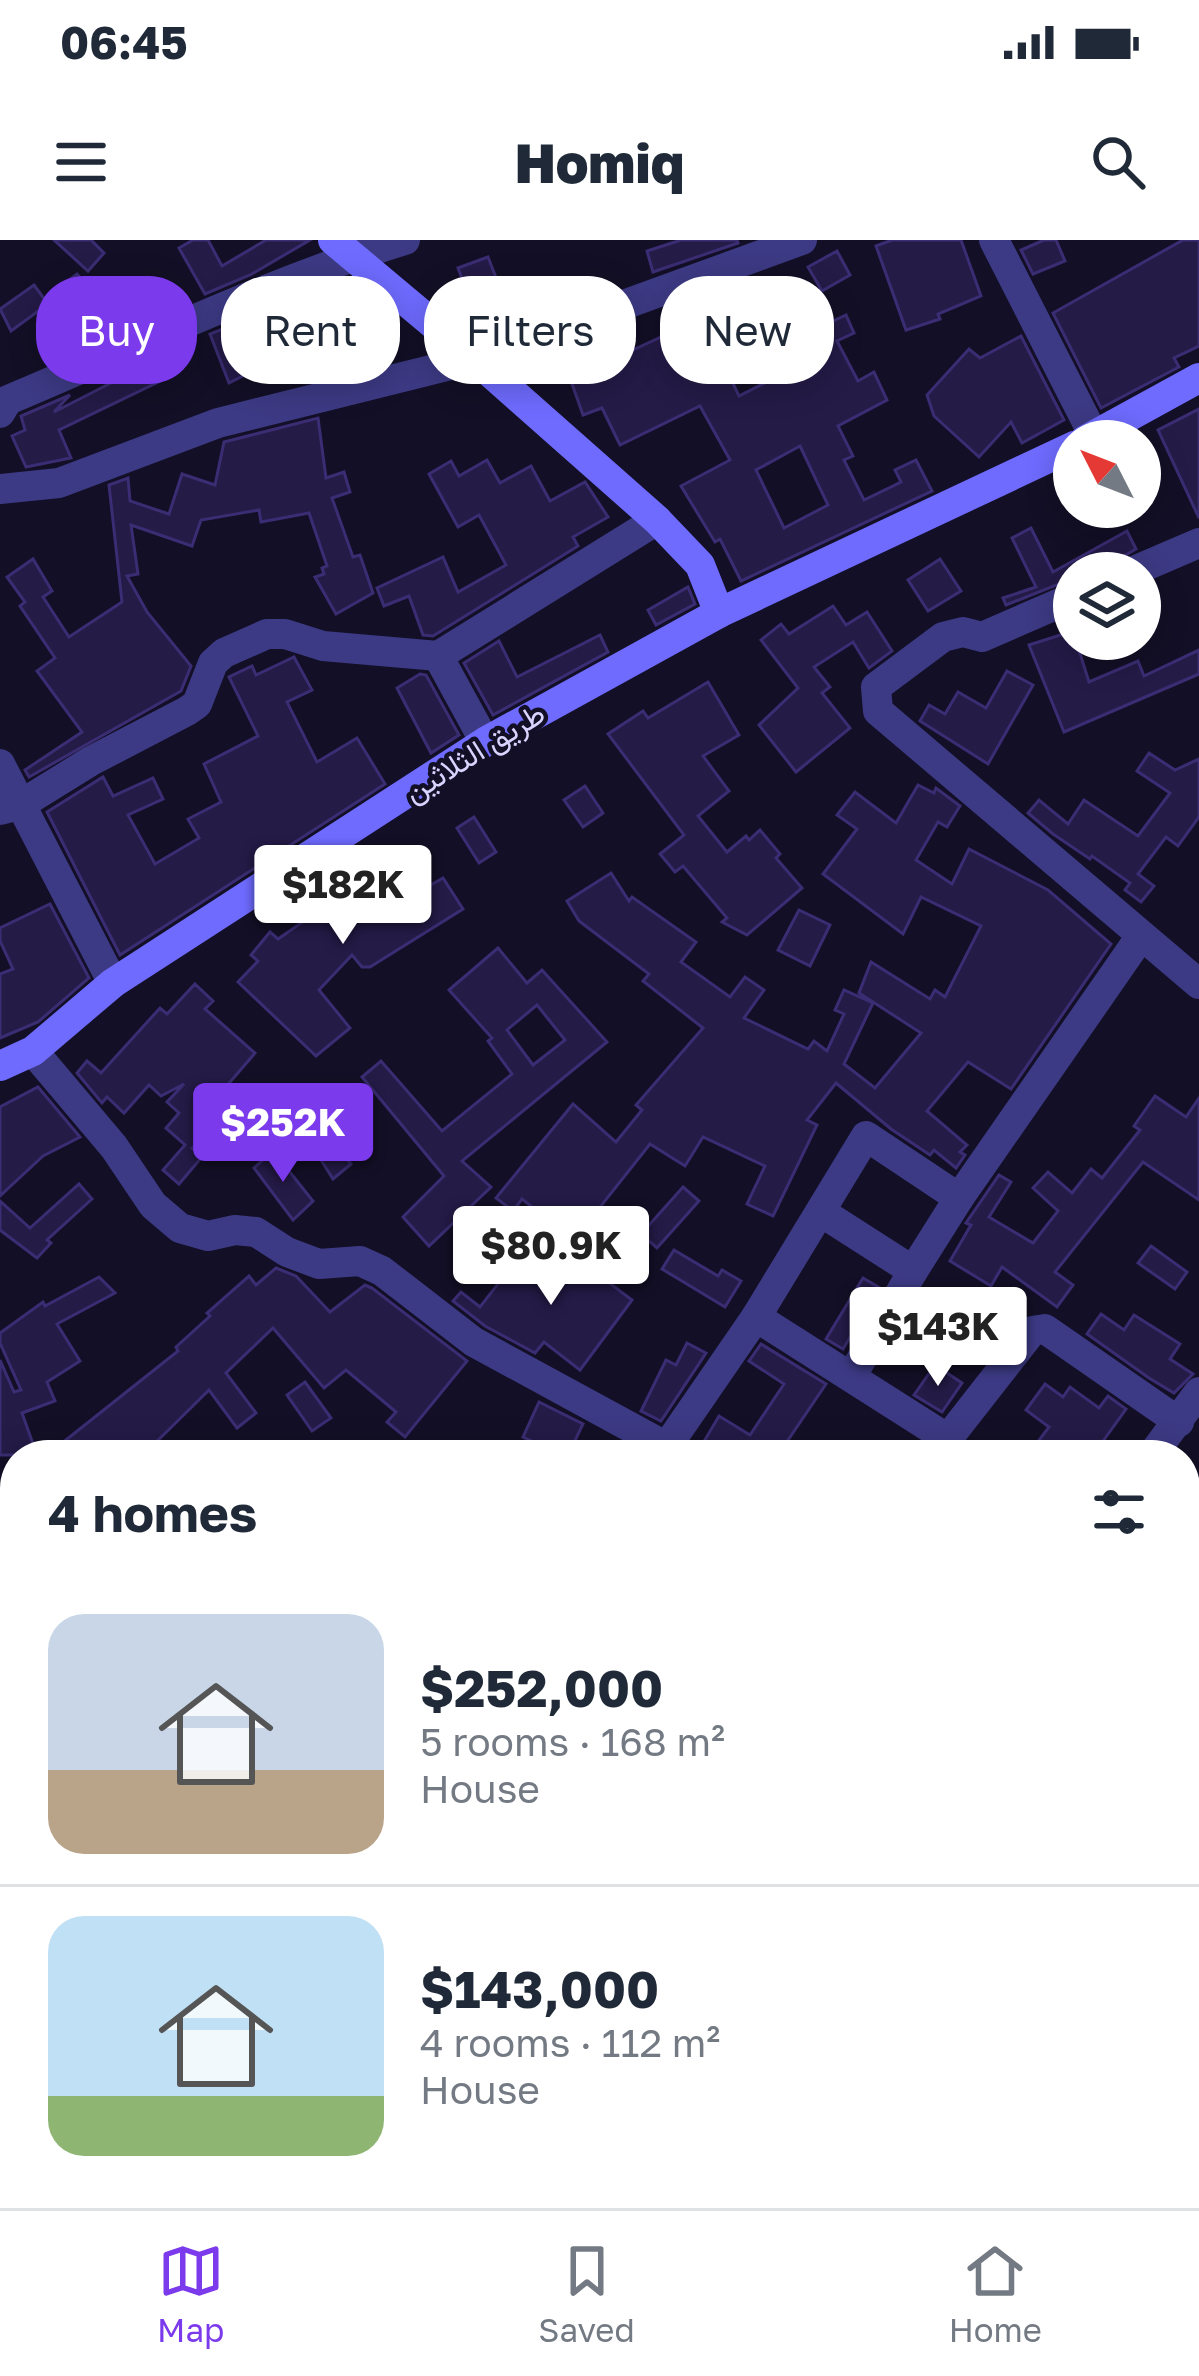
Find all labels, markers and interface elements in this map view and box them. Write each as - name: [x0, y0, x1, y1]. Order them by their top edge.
- text: 06:45: [60, 15, 188, 69]
- icon: menu: [48, 129, 114, 195]
- icon: search: [1085, 129, 1151, 195]
- text: Homiq: [515, 130, 684, 195]
- chip: Buy: [36, 276, 197, 384]
- chip: Rent: [221, 276, 400, 384]
- chip: Filters: [424, 276, 636, 384]
- chip: New: [660, 276, 834, 384]
- north arrow: [1053, 420, 1161, 528]
- map controls: [1053, 420, 1161, 660]
- button: layers: [1053, 552, 1161, 660]
- street label: طريق الثلاثين: [397, 695, 551, 810]
- pin: $182K: [259, 845, 427, 947]
- text: $182K: [281, 860, 405, 907]
- pin: $252K: [199, 1083, 367, 1185]
- text: $252K: [220, 1098, 346, 1145]
- pin: $80.9K: [453, 1206, 649, 1308]
- text: $80.9K: [480, 1221, 622, 1268]
- pin: $143K: [854, 1287, 1022, 1389]
- text: $143K: [877, 1302, 999, 1349]
- icon: filters: [1086, 1479, 1152, 1545]
- text: 4 homes: [48, 1482, 257, 1543]
- text: $252,000: [420, 1657, 663, 1718]
- icon: home: [144, 1662, 288, 1806]
- text: 5 rooms · 168 m²: [420, 1718, 725, 1765]
- text: House: [420, 1765, 540, 1812]
- text: $143,000: [420, 1958, 659, 2019]
- icon: home: [144, 1964, 288, 2108]
- text: 4 rooms · 112 m²: [420, 2019, 720, 2066]
- text: House: [420, 2066, 540, 2113]
- tab: Map: [157, 2238, 224, 2349]
- tab: Saved: [538, 2238, 635, 2349]
- tab: Home: [949, 2238, 1042, 2349]

